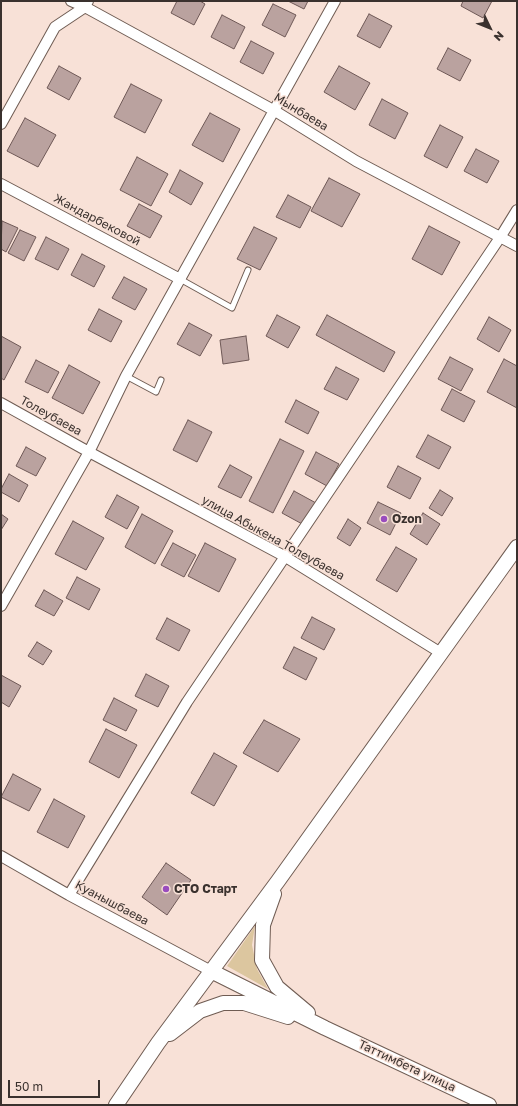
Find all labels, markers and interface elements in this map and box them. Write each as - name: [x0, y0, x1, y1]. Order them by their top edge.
- north arrow: [470, 8, 510, 48]
- text: N: [492, 29, 507, 44]
- street label: Мынбаева: [271, 90, 331, 134]
- street label: Жандарбековой: [51, 191, 143, 249]
- street label: Толеубаева: [18, 393, 84, 439]
- street label: улица Абыкена Толеубаева: [199, 493, 347, 583]
- place label: Ozon: [392, 512, 422, 526]
- marker: Ozon: [379, 514, 389, 524]
- street label: Куанышбаева: [73, 878, 151, 928]
- place label: СТО Старт: [174, 882, 237, 896]
- marker: СТО Старт: [161, 884, 171, 894]
- street label: Таттимбета улица: [356, 1037, 458, 1095]
- scale bar: [10, 1072, 102, 1098]
- text: 50 m: [15, 1079, 43, 1094]

